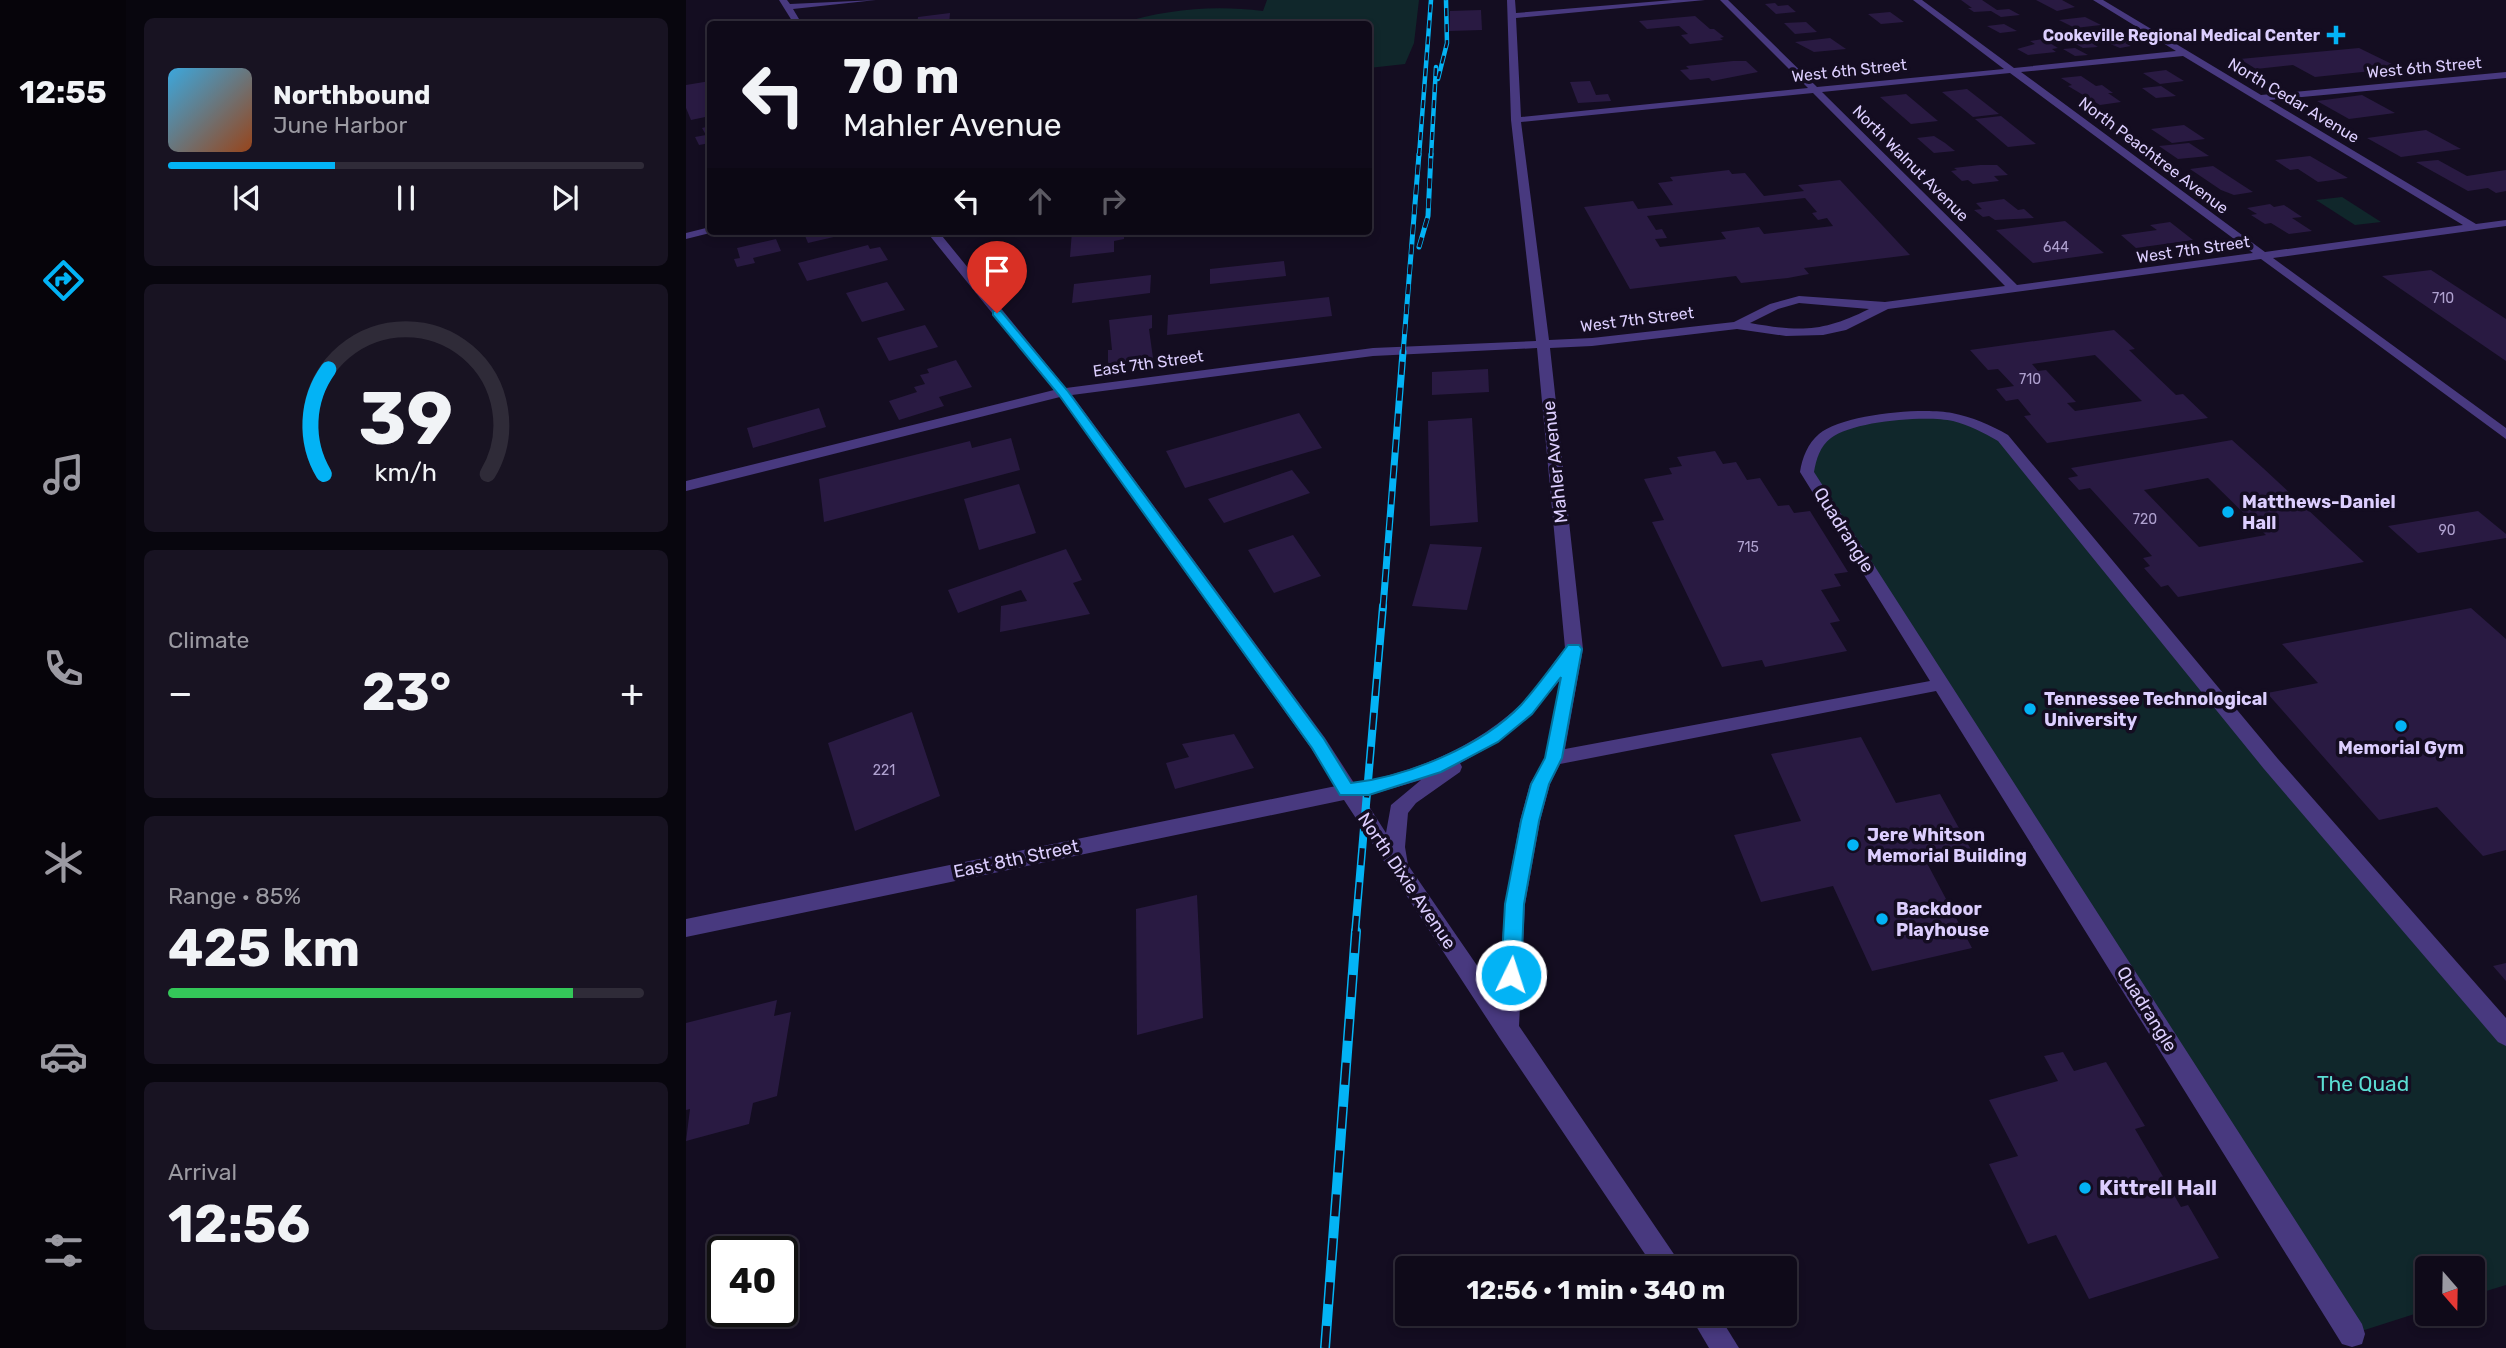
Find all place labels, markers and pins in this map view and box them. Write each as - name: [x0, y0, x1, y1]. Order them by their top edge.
- marker: Cookeville Regional Medical Center: [2326, 25, 2346, 45]
- place label: Cookeville Regional Medical Center: [2043, 26, 2321, 45]
- pin: [967, 241, 1027, 313]
- place label: Matthews-Daniel Hall: [2242, 491, 2396, 534]
- marker: Matthews-Daniel Hall: [2220, 504, 2236, 520]
- place label: Tennessee Technological University: [2044, 688, 2267, 731]
- marker: Tennessee Technological University: [2022, 701, 2038, 717]
- marker: Memorial Gym: [2393, 718, 2409, 734]
- place label: Memorial Gym: [2338, 737, 2464, 759]
- place label: Jere Whitson Memorial Building: [1867, 824, 2027, 867]
- marker: Jere Whitson Memorial Building: [1845, 837, 1861, 853]
- place label: Backdoor Playhouse: [1896, 898, 1990, 941]
- marker: Backdoor Playhouse: [1874, 911, 1890, 927]
- place label: Kittrell Hall: [2099, 1175, 2217, 1200]
- marker: Kittrell Hall: [2077, 1180, 2093, 1196]

